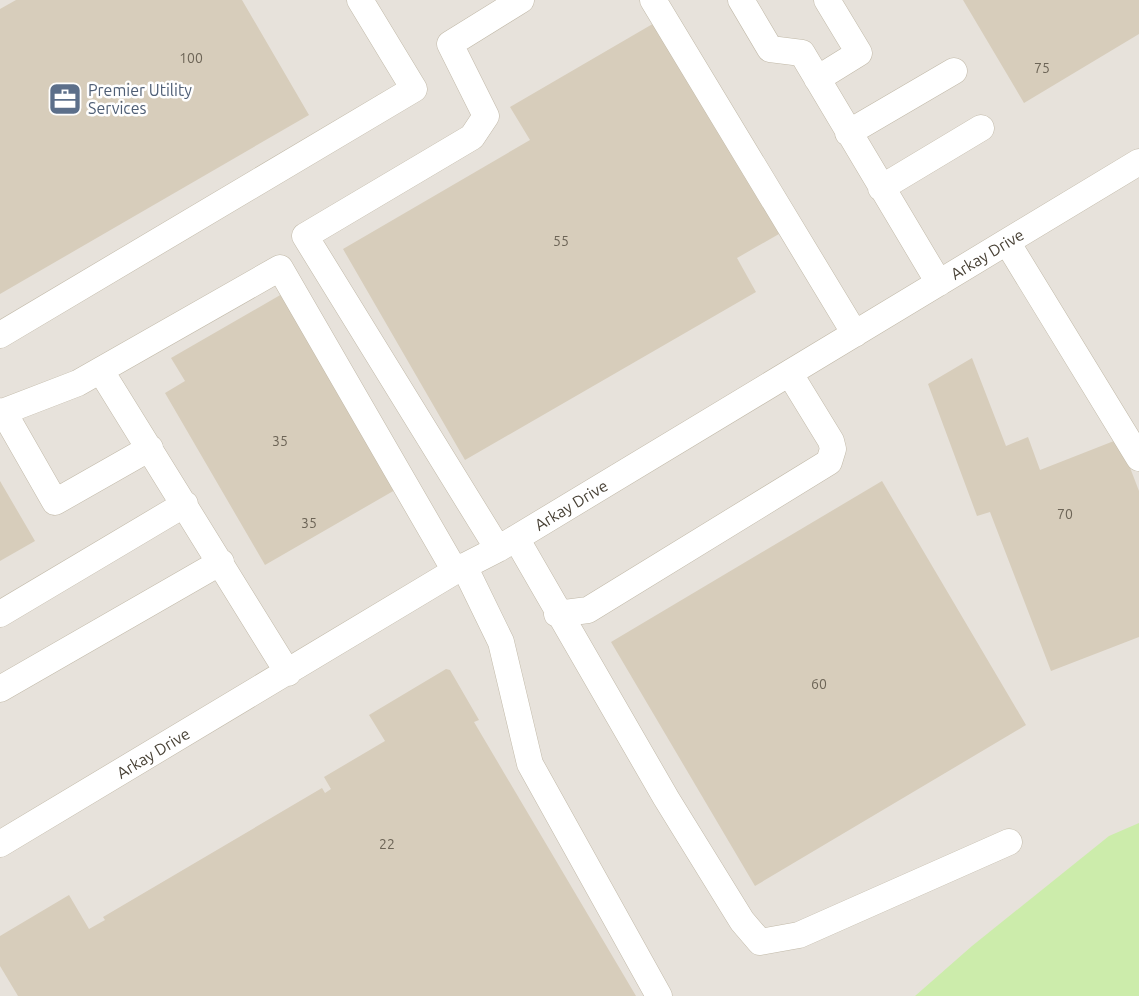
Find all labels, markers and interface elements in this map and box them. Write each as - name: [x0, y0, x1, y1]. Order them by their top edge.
- house number: 100: [179, 50, 203, 66]
- house number: 75: [1034, 60, 1050, 76]
- office icon: Premier Utility Services: [47, 81, 83, 117]
- place label: Premier Utility Services: [88, 81, 192, 117]
- street label: Arkay Drive: [947, 225, 1027, 283]
- house number: 55: [553, 233, 569, 249]
- house number: 35: [272, 433, 288, 449]
- street label: Arkay Drive: [531, 476, 611, 534]
- house number: 70: [1057, 506, 1073, 522]
- house number: 35: [301, 515, 317, 531]
- house number: 60: [811, 676, 827, 692]
- street label: Arkay Drive: [113, 724, 193, 782]
- house number: 22: [379, 836, 395, 852]

